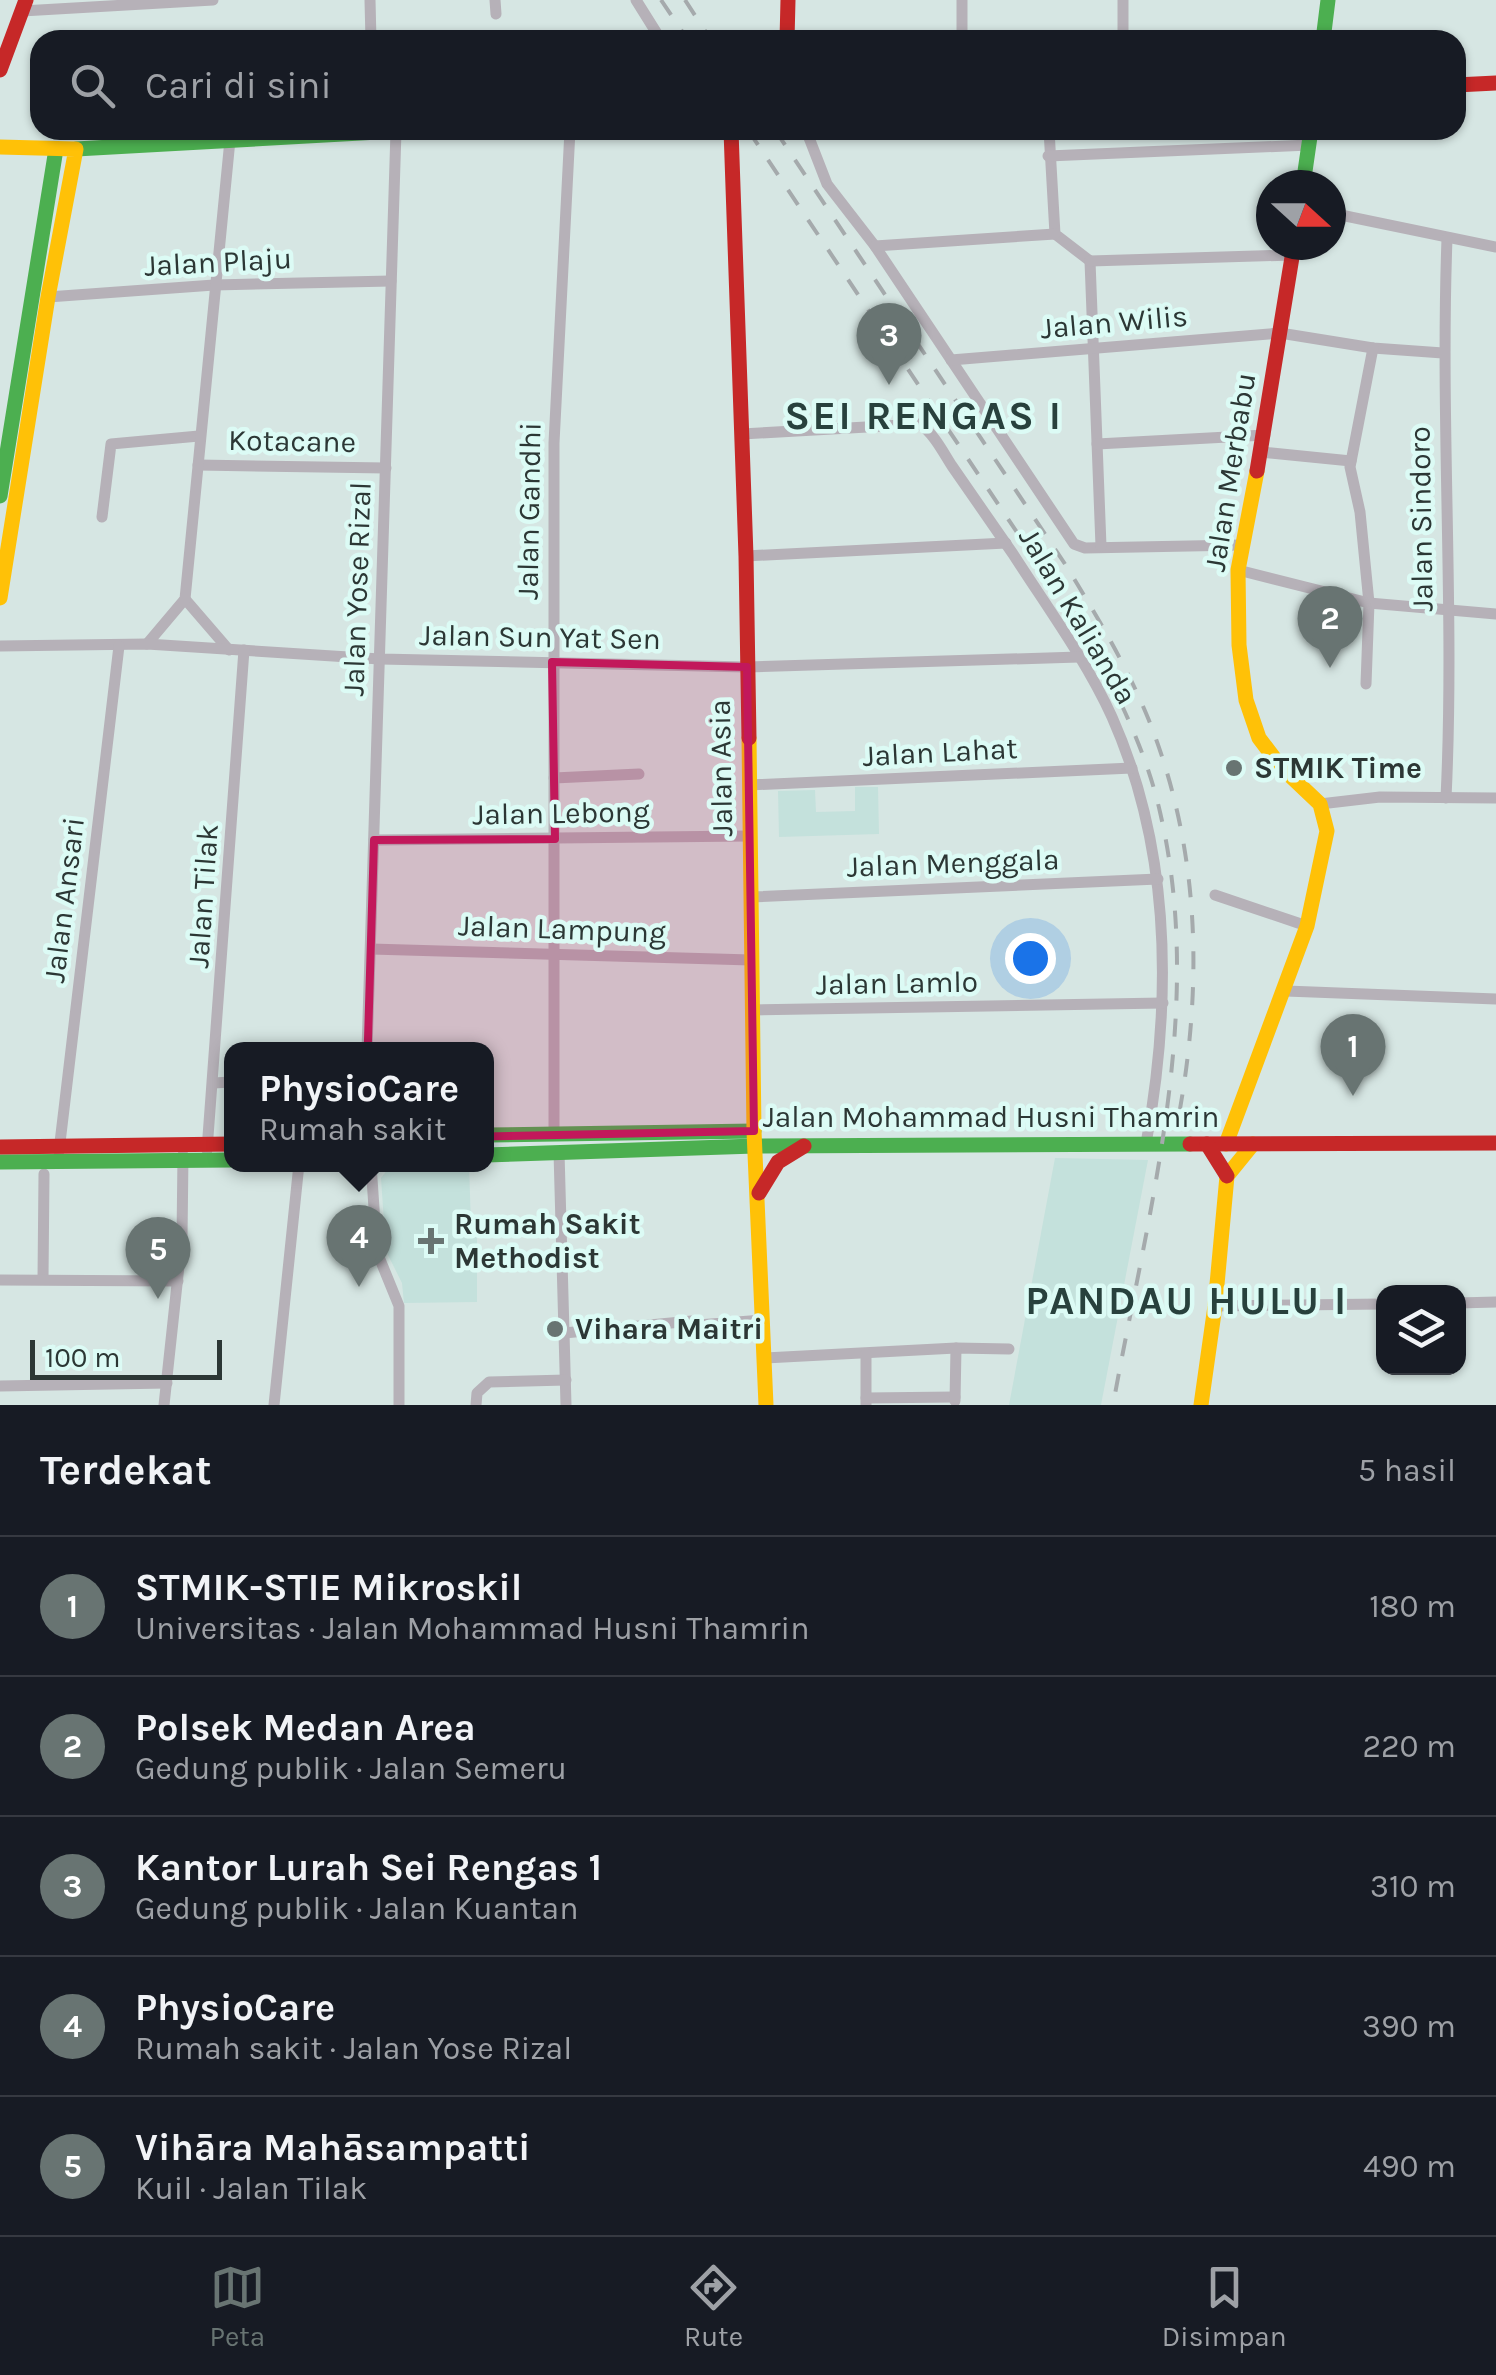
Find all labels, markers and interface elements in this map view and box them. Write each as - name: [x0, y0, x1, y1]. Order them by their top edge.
- search box: [30, 30, 1466, 140]
- icon: search: [65, 58, 120, 113]
- text: Cari di sini: [145, 63, 332, 108]
- north arrow: [1256, 170, 1346, 260]
- street label: Jalan Plaju: [143, 240, 293, 284]
- street label: Jalan Wilis: [1039, 298, 1189, 346]
- pin: 3: [856, 302, 922, 385]
- street label: Jalan Merbabu: [1197, 370, 1263, 574]
- district label: SEI RENGAS I: [784, 392, 1064, 439]
- street label: Kotacane: [228, 422, 356, 460]
- street label: Jalan Gandhi: [509, 422, 549, 600]
- street label: Jalan Sindoro: [1401, 426, 1441, 612]
- street label: Jalan Yose Rizal: [335, 481, 379, 697]
- street label: Jalan Kalianda: [1011, 521, 1145, 711]
- pin: 2: [1298, 586, 1362, 668]
- street label: Jalan Sun Yat Sen: [419, 617, 661, 657]
- street label: Jalan Asia: [702, 699, 740, 837]
- street label: Jalan Lahat: [862, 730, 1018, 774]
- place label: STMIK Time: [1254, 750, 1422, 786]
- marker: STMIK Time: [1223, 757, 1245, 779]
- street label: Jalan Lebong: [472, 793, 650, 833]
- street label: Jalan Ansari: [36, 815, 92, 985]
- street label: Jalan Tilak: [180, 823, 226, 969]
- street label: Jalan Menggala: [846, 841, 1060, 885]
- street label: Jalan Lampung: [457, 907, 667, 951]
- your location: [1005, 933, 1056, 984]
- street label: Jalan Lamlo: [816, 964, 978, 1002]
- pin: 1: [1320, 1014, 1386, 1096]
- popup: [224, 1042, 494, 1172]
- text: PhysioCare: [259, 1066, 459, 1111]
- street label: Jalan Mohammad Husni Thamrin: [763, 1099, 1219, 1135]
- text: Rumah sakit: [259, 1111, 446, 1148]
- pin: 4: [326, 1204, 392, 1287]
- place label: Rumah Sakit Methodist: [454, 1206, 641, 1276]
- pin: 5: [126, 1216, 190, 1299]
- marker: Rumah Sakit Methodist: [418, 1228, 444, 1254]
- district label: PANDAU HULU I: [1025, 1277, 1349, 1324]
- map controls: [1376, 1285, 1466, 1375]
- button: layers: [1376, 1285, 1466, 1375]
- place label: Vihara Maitri: [575, 1311, 763, 1347]
- marker: Vihara Maitri: [544, 1318, 566, 1340]
- scale bar: [30, 1335, 222, 1380]
- text: 100 m: [45, 1341, 120, 1374]
- text: Terdekat: [40, 1445, 212, 1495]
- text: 5 hasil: [1358, 1452, 1456, 1489]
- text: STMIK-STIE Mikroskil: [135, 1565, 522, 1610]
- text: 1: [67, 1588, 78, 1625]
- text: 180 m: [1369, 1588, 1456, 1625]
- text: Universitas · Jalan Mohammad Husni Thamrin: [135, 1610, 809, 1647]
- text: Polsek Medan Area: [135, 1705, 476, 1750]
- text: 2: [63, 1728, 82, 1765]
- text: 220 m: [1362, 1728, 1456, 1765]
- text: Gedung publik · Jalan Semeru: [135, 1750, 567, 1787]
- text: Kantor Lurah Sei Rengas 1: [135, 1845, 602, 1890]
- text: 3: [63, 1868, 82, 1905]
- text: 310 m: [1370, 1868, 1456, 1905]
- text: Gedung publik · Jalan Kuantan: [135, 1890, 579, 1927]
- text: PhysioCare: [135, 1985, 335, 2030]
- text: 4: [63, 2008, 82, 2045]
- text: 390 m: [1362, 2008, 1456, 2045]
- text: Rumah sakit · Jalan Yose Rizal: [135, 2030, 572, 2067]
- text: Vihāra Mahāsampatti: [135, 2125, 531, 2170]
- text: 5: [63, 2148, 82, 2185]
- text: 490 m: [1363, 2148, 1456, 2185]
- text: Kuil · Jalan Tilak: [135, 2170, 367, 2207]
- tab: Peta: [209, 2260, 265, 2353]
- tab: Rute: [684, 2260, 743, 2353]
- tab: Disimpan: [1162, 2260, 1287, 2353]

